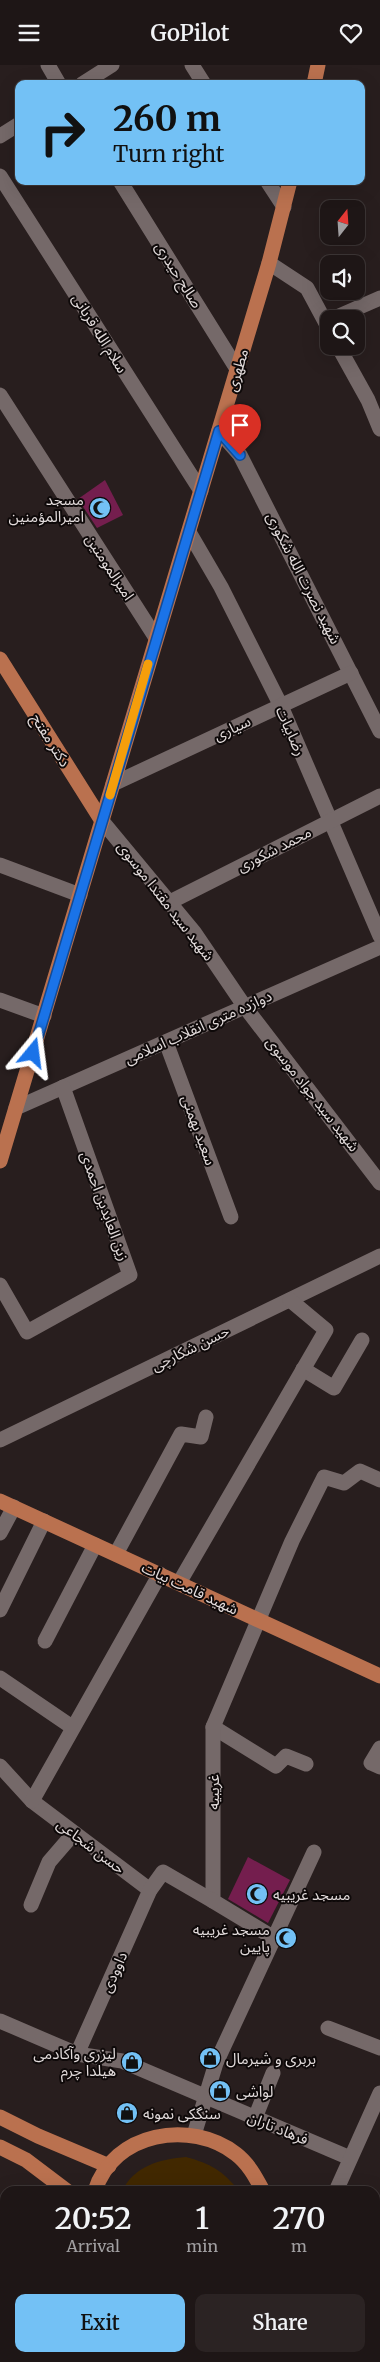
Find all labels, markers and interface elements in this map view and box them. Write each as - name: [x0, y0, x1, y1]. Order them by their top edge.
- icon: menu: [15, 19, 43, 47]
- text: GoPilot: [151, 19, 229, 47]
- icon: heart: [337, 19, 365, 47]
- text: 260 m: [113, 97, 221, 141]
- icon: right: [30, 100, 95, 165]
- text: Turn right: [113, 140, 224, 168]
- north arrow: [320, 200, 365, 245]
- map controls: [320, 200, 365, 355]
- street label: صالح حیدری: [149, 238, 207, 313]
- button: sound: [320, 255, 365, 300]
- street label: سلام الله قربانی: [66, 290, 132, 377]
- button: search: [320, 310, 365, 355]
- street label: مطهری: [222, 346, 252, 394]
- pin: [219, 404, 261, 455]
- icon: arrive: [226, 411, 254, 439]
- place label: مسجد امیرالمؤمنین: [9, 490, 84, 526]
- mosque icon: مسجد امیرالمؤمنین: [88, 496, 112, 520]
- street label: شهید نصرت الله شکوری: [263, 509, 346, 647]
- street label: امیرالمومنین: [82, 530, 138, 604]
- street label: رضابیات: [272, 703, 310, 759]
- street label: دکتر مفتح: [25, 710, 75, 772]
- street label: سیاری: [210, 711, 254, 745]
- street label: محمد شکوری: [234, 822, 314, 876]
- street label: شهید سید مقتدا موسوی: [113, 837, 219, 965]
- street label: دوازده متری انقلاب اسلامی: [121, 986, 275, 1068]
- position arrow: [6, 1026, 58, 1078]
- street label: شهید سید جواد موسوی: [262, 1033, 364, 1156]
- street label: سعید بهمنی: [178, 1092, 221, 1168]
- street label: زین العابدین احمدی: [76, 1149, 134, 1263]
- street label: حسن شکارچی: [148, 1321, 233, 1376]
- street label: شهید قامت بیات: [139, 1557, 241, 1619]
- street label: غریبیه: [204, 1774, 223, 1810]
- street label: حسن شجاعی: [53, 1814, 129, 1878]
- mosque icon: مسجد غریبیه: [245, 1882, 269, 1906]
- place label: مسجد غریبیه: [273, 1885, 350, 1904]
- place label: مسجد غریبیه پایین: [193, 1920, 270, 1957]
- mosque icon: مسجد غریبیه پایین: [274, 1926, 298, 1950]
- street label: داوودی: [97, 1949, 131, 1995]
- place label: لیزری وآکادمی هیلدا چرم: [33, 2044, 116, 2082]
- shop icon: بربری و شیرمال: [198, 2046, 222, 2070]
- place label: بربری و شیرمال: [226, 2049, 316, 2068]
- shop icon: لیزری وآکادمی هیلدا چرم: [120, 2050, 144, 2074]
- shop icon: لواشی: [208, 2079, 232, 2103]
- place label: لواشی: [236, 2082, 273, 2101]
- shop icon: سنگکی نمونه: [115, 2101, 139, 2125]
- place label: سنگکی نمونه: [143, 2104, 221, 2123]
- street label: فرهاد تاران: [245, 2107, 311, 2149]
- text: 20:52: [55, 2199, 132, 2237]
- text: 1: [195, 2199, 209, 2237]
- text: 270: [273, 2199, 325, 2237]
- text: Arrival: [66, 2236, 120, 2256]
- text: min: [186, 2236, 218, 2256]
- text: m: [291, 2236, 307, 2256]
- button: Exit: [15, 2294, 185, 2352]
- button: Share: [195, 2294, 365, 2352]

